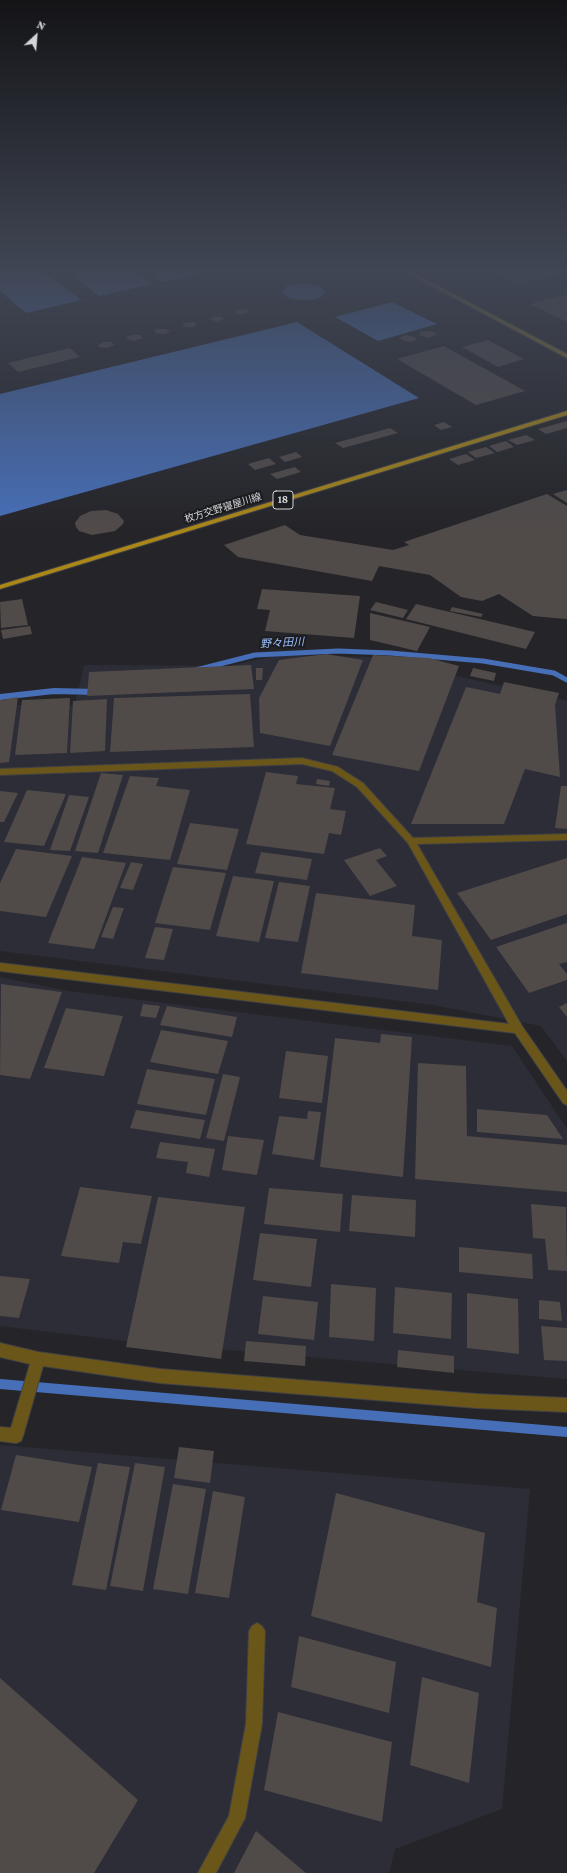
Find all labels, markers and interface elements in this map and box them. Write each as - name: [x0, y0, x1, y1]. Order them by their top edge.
- north arrow: [16, 16, 56, 56]
- text: N: [35, 18, 47, 32]
- street label: 枚方交野寝屋川線: [183, 491, 263, 525]
- road number: 18: [273, 491, 293, 509]
- water label: 野々田川: [260, 635, 304, 651]

